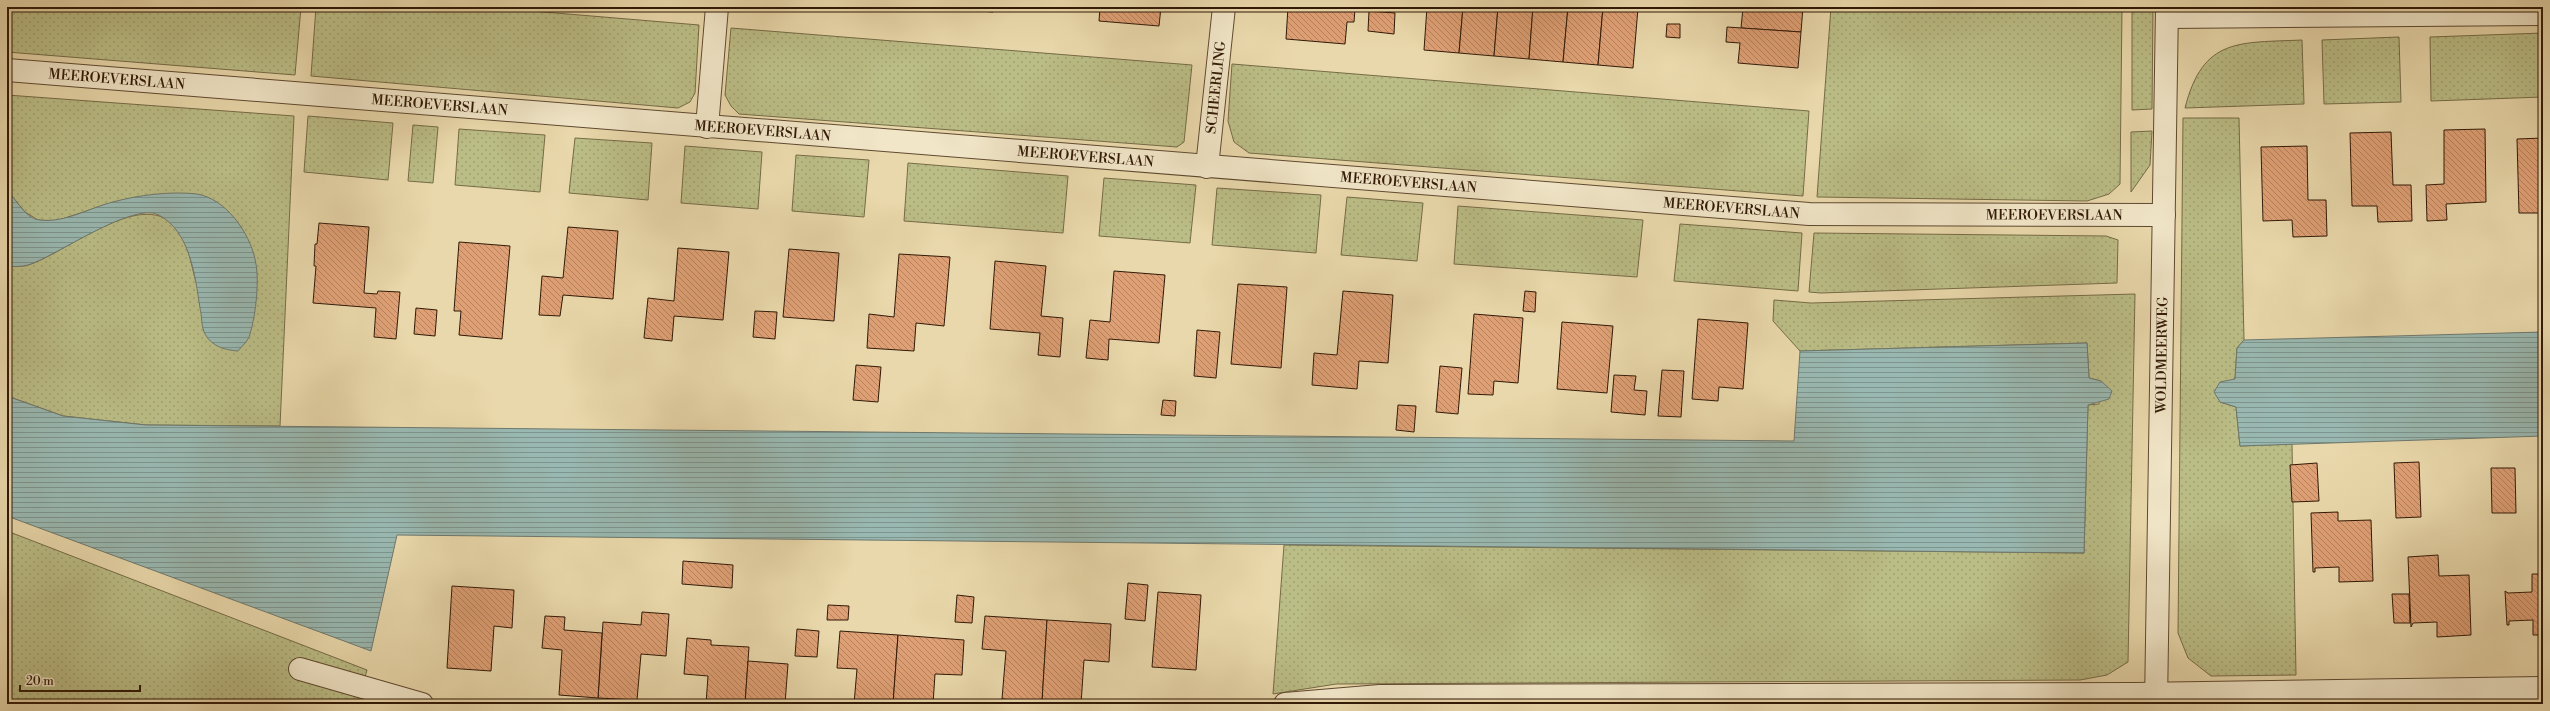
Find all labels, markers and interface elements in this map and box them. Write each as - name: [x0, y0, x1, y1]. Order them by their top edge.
- street label: SCHEERLING: [1203, 40, 1230, 135]
- street label: MEEROEVERSLAAN: [48, 65, 186, 94]
- street label: MEEROEVERSLAAN: [371, 91, 509, 120]
- street label: MEEROEVERSLAAN: [694, 117, 832, 146]
- street label: MEEROEVERSLAAN: [1016, 143, 1155, 172]
- street label: MEEROEVERSLAAN: [1339, 169, 1478, 197]
- street label: MEEROEVERSLAAN: [1662, 194, 1801, 223]
- street label: MEEROEVERSLAAN: [1986, 206, 2123, 225]
- street label: WOLDMEERWEG: [2153, 296, 2172, 415]
- scale bar: [20, 667, 140, 693]
- text: 20 m: [26, 674, 54, 689]

